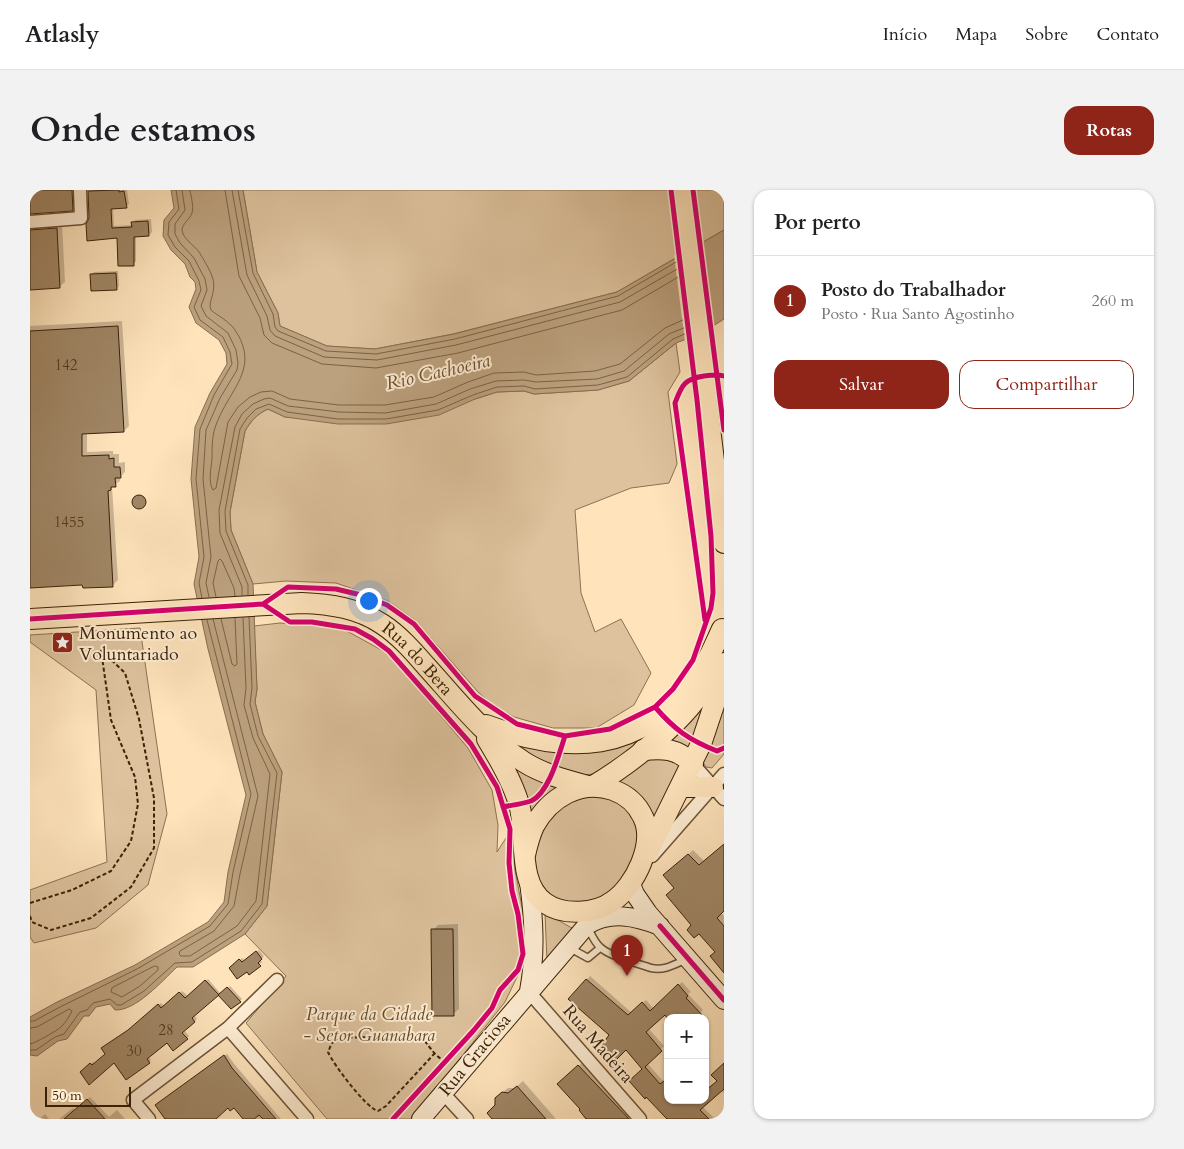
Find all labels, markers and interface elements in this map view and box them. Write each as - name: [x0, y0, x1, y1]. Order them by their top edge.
- text: Atlasly: [25, 18, 99, 51]
- text: Início: [883, 22, 927, 47]
- text: Mapa: [955, 22, 997, 47]
- text: Sobre: [1025, 22, 1068, 47]
- text: Contato: [1096, 22, 1159, 47]
- text: Onde estamos: [30, 106, 256, 154]
- button: Rotas: [1064, 106, 1154, 155]
- text: Por perto: [774, 208, 861, 237]
- text: Posto do Trabalhador: [821, 277, 1006, 303]
- text: 1: [786, 290, 794, 312]
- text: 260 m: [1092, 290, 1134, 312]
- text: Posto · Rua Santo Agostinho: [821, 303, 1014, 325]
- water label: Rio Cachoeira: [383, 347, 493, 397]
- house number: 142: [54, 355, 78, 375]
- button: Salvar: [774, 360, 949, 409]
- button: Compartilhar: [959, 360, 1134, 409]
- house number: 1455: [54, 512, 84, 532]
- your location: [356, 588, 382, 614]
- street label: Rua do Bera: [377, 615, 459, 701]
- place label: Monumento ao Voluntariado: [79, 621, 197, 667]
- place icon: Monumento ao Voluntariado: [51, 631, 75, 655]
- pin: 1: [611, 935, 643, 976]
- street label: Rua Madeira: [557, 999, 639, 1089]
- park label: Parque da Cidade - Setor Guanabara: [303, 1002, 435, 1048]
- street label: Rua Graciosa: [433, 1008, 517, 1101]
- map controls: [664, 1014, 709, 1104]
- button: +: [664, 1014, 709, 1059]
- house number: 28: [158, 1020, 174, 1040]
- house number: 30: [126, 1041, 142, 1061]
- button: −: [664, 1059, 709, 1104]
- scale bar: [45, 1084, 131, 1107]
- text: 50 m: [52, 1086, 82, 1105]

